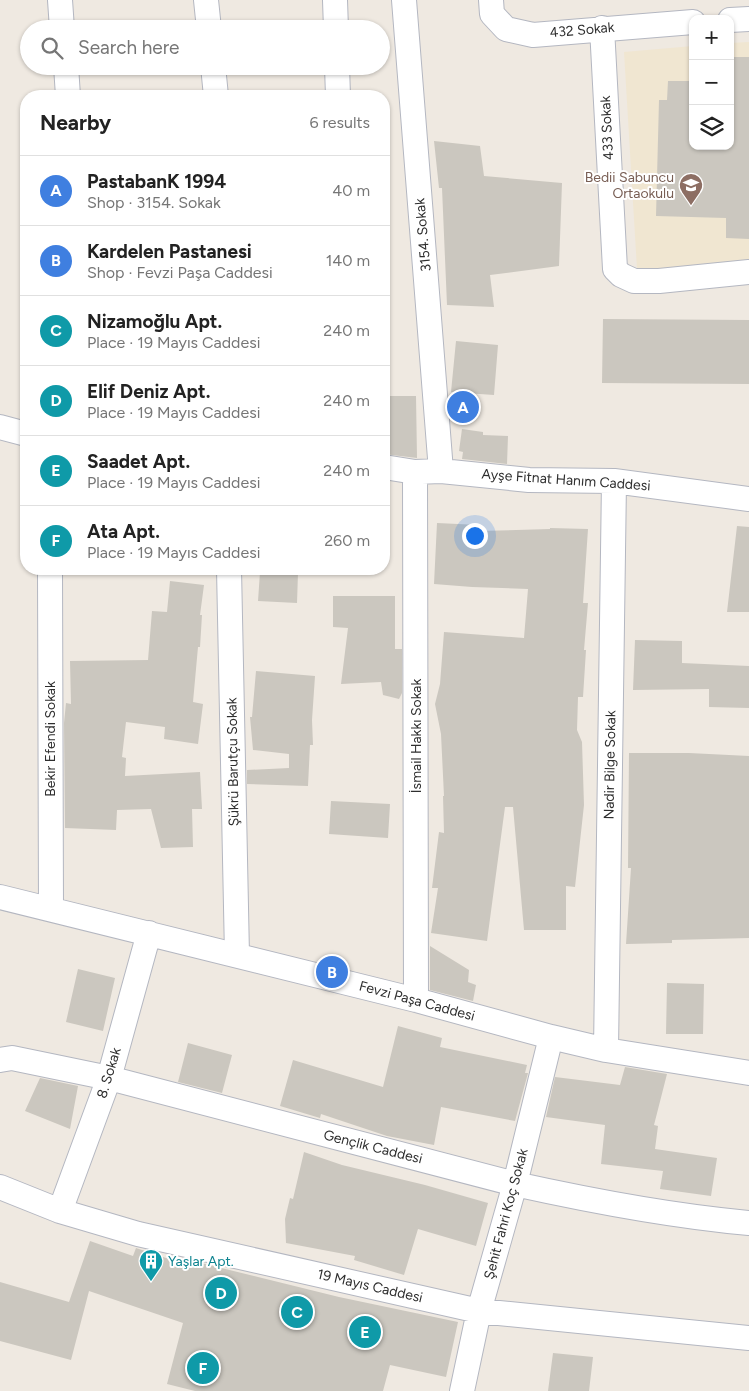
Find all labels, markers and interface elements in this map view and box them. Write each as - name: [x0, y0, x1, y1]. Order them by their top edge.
- map controls: [689, 15, 734, 150]
- button: +: [689, 15, 734, 60]
- street label: 432 Sokak: [549, 19, 615, 41]
- search box: [20, 20, 390, 75]
- icon: search: [38, 34, 66, 62]
- text: Search here: [78, 36, 180, 59]
- button: −: [689, 60, 734, 105]
- street label: 433 Sokak: [597, 95, 617, 161]
- button: layers: [689, 105, 734, 150]
- text: Nearby: [40, 110, 111, 135]
- text: 6 results: [309, 113, 370, 132]
- place label: Bedii Sabuncu Ortaokulu: [585, 169, 674, 202]
- text: PastabanK 1994: [87, 170, 226, 193]
- school or university icon: Bedii Sabuncu Ortaokulu: [678, 172, 704, 206]
- text: A: [50, 181, 62, 200]
- text: 40 m: [332, 181, 370, 200]
- text: Shop · 3154. Sokak: [87, 193, 221, 212]
- street label: 3154. Sokak: [411, 197, 435, 272]
- text: Kardelen Pastanesi: [87, 240, 252, 263]
- text: B: [51, 251, 61, 270]
- text: 140 m: [326, 251, 370, 270]
- text: Shop · Fevzi Paşa Caddesi: [87, 263, 273, 282]
- text: Nizamoğlu Apt.: [87, 310, 222, 333]
- text: C: [50, 321, 62, 340]
- text: 240 m: [323, 321, 370, 340]
- text: Place · 19 Mayıs Caddesi: [87, 333, 260, 352]
- text: Elif Deniz Apt.: [87, 380, 210, 403]
- pin: A: [447, 388, 479, 426]
- text: D: [50, 391, 62, 410]
- text: 240 m: [323, 391, 370, 410]
- text: Place · 19 Mayıs Caddesi: [87, 403, 260, 422]
- text: Saadet Apt.: [87, 450, 190, 473]
- text: E: [51, 461, 61, 480]
- text: 240 m: [323, 461, 370, 480]
- street label: Ayşe Fitnat Hanım Caddesi: [481, 466, 651, 494]
- text: Place · 19 Mayıs Caddesi: [87, 473, 260, 492]
- text: Ata Apt.: [87, 520, 160, 543]
- your location: [462, 523, 488, 549]
- text: F: [52, 531, 60, 550]
- text: 260 m: [324, 531, 370, 550]
- text: Place · 19 Mayıs Caddesi: [87, 543, 260, 562]
- street label: İsmail Hakkı Sokak: [408, 679, 425, 793]
- street label: Bekir Efendi Sokak: [42, 681, 59, 797]
- street label: Şükrü Barutçu Sokak: [223, 697, 243, 827]
- street label: Nadir Bilge Sokak: [601, 710, 619, 820]
- pin: B: [316, 953, 348, 991]
- street label: Fevzi Paşa Caddesi: [357, 977, 477, 1025]
- street label: 8. Sokak: [93, 1045, 125, 1100]
- street label: Gençlik Caddesi: [322, 1126, 424, 1168]
- street label: Şehit Fahri Koç Sokak: [480, 1146, 532, 1281]
- building icon: Yaşlar Apt.: [138, 1248, 164, 1282]
- place label: Yaşlar Apt.: [168, 1253, 234, 1270]
- street label: 19 Mayıs Caddesi: [316, 1266, 424, 1306]
- pin: D: [205, 1274, 237, 1312]
- pin: C: [281, 1293, 313, 1331]
- pin: E: [349, 1313, 381, 1351]
- pin: F: [187, 1349, 219, 1387]

